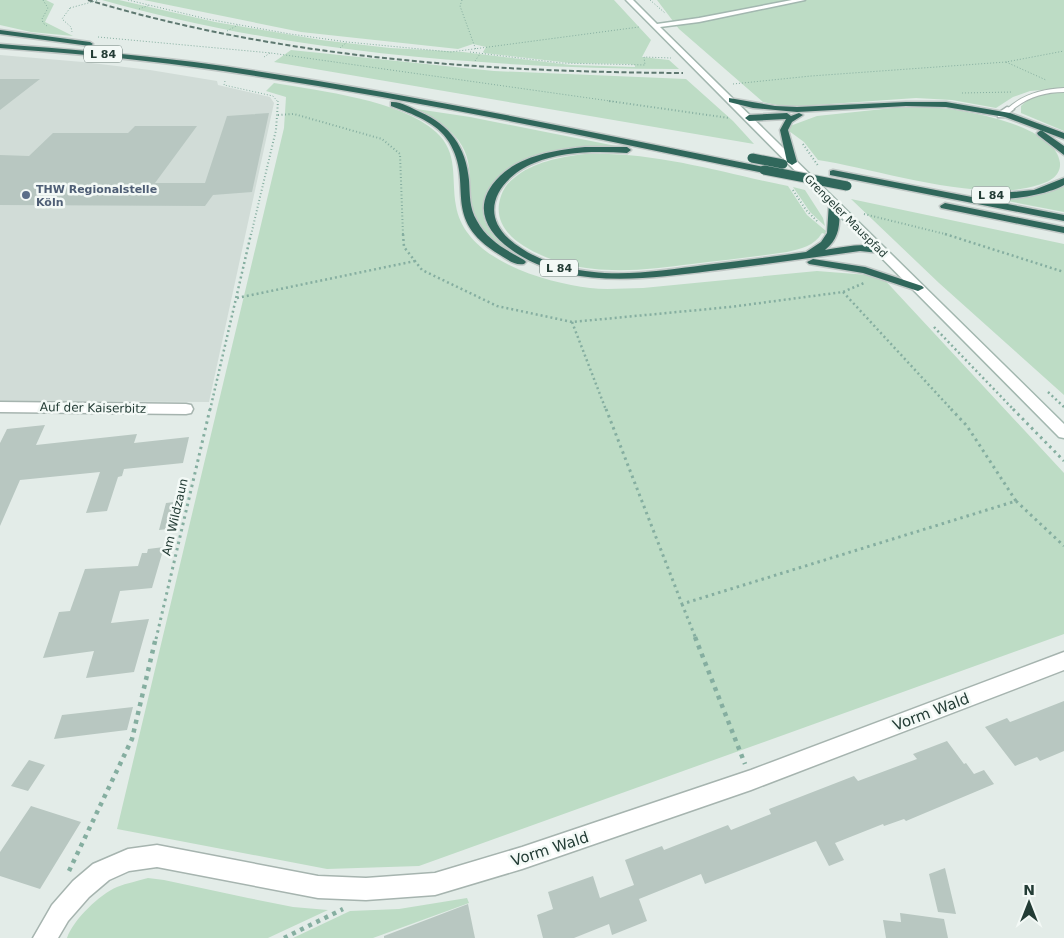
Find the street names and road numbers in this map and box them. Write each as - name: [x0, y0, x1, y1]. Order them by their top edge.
- road number: L 84: [84, 46, 122, 62]
- street label: Grengeler Mauspfad: [802, 172, 890, 260]
- road number: L 84: [972, 186, 1010, 204]
- road number: L 84: [540, 260, 578, 276]
- street label: Auf der Kaiserbitz: [40, 400, 146, 416]
- street label: Am Wildzaun: [159, 477, 191, 557]
- street label: Vorm Wald: [890, 689, 972, 735]
- street label: Vorm Wald: [509, 828, 591, 870]

